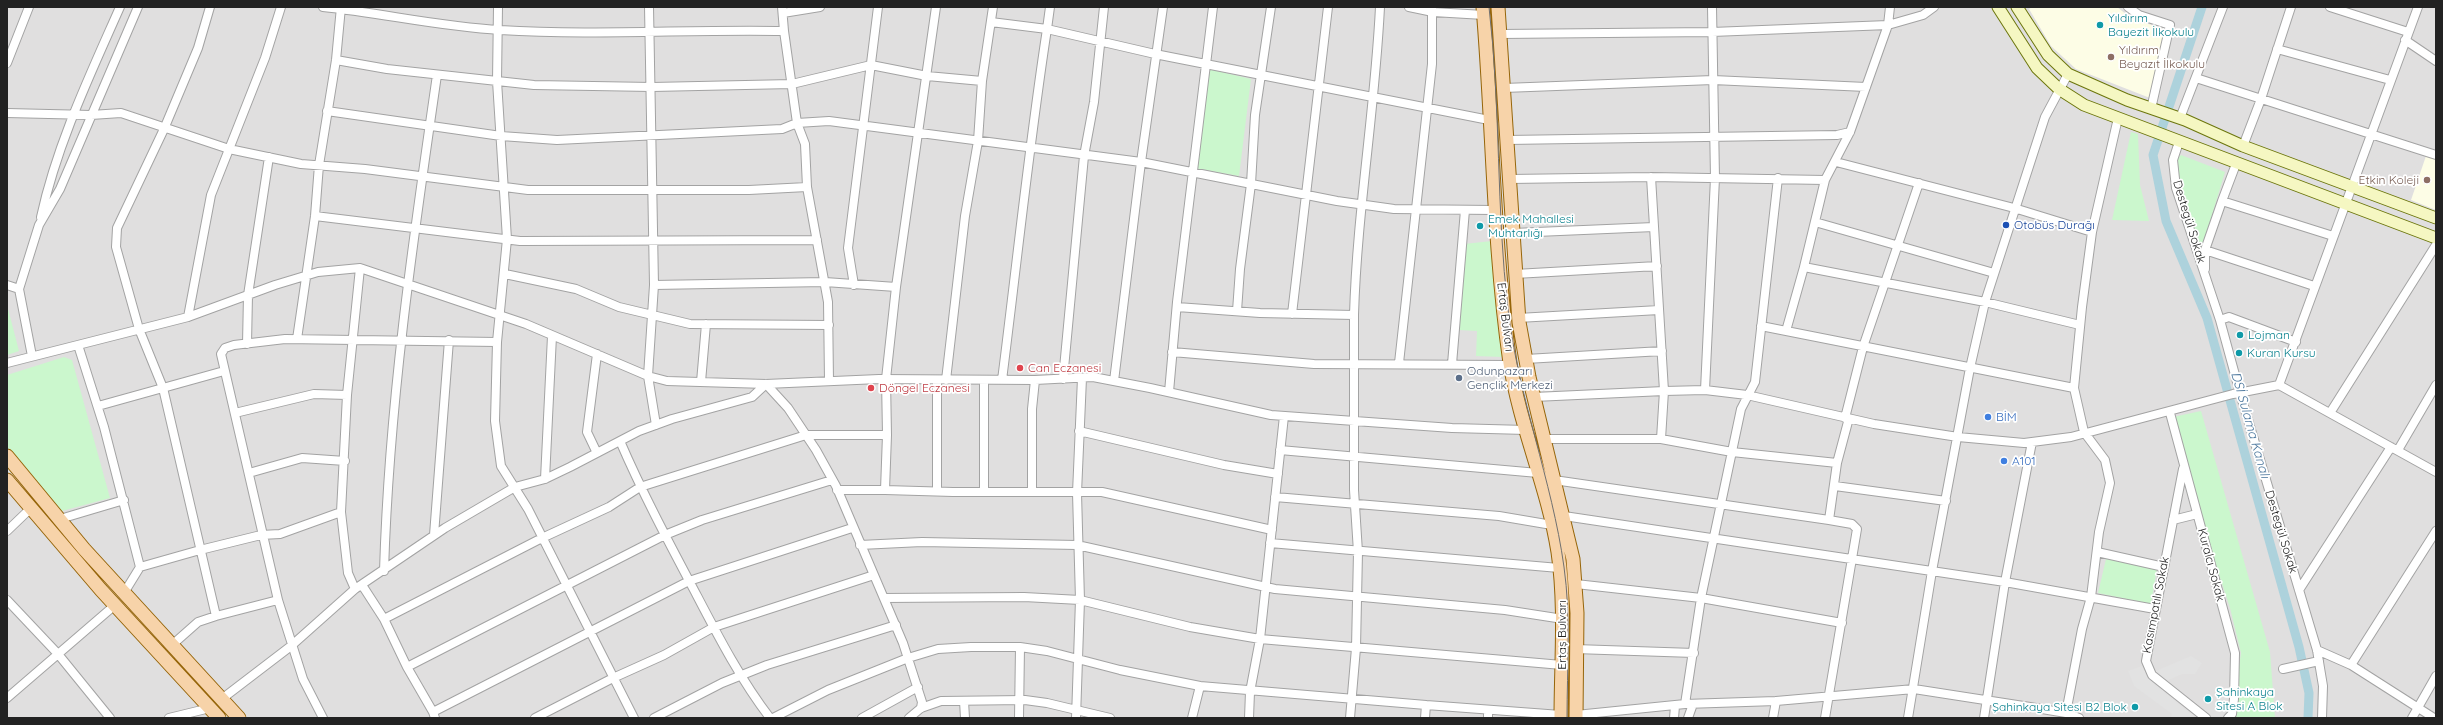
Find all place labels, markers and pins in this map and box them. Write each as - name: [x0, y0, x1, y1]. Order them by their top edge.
- place label: Yıldırım Bayezit İlkokulu: [2108, 11, 2194, 39]
- marker: Yıldırım Bayezit İlkokulu: [2095, 20, 2105, 30]
- place label: Yıldırım Beyazıt İlkokulu: [2119, 43, 2205, 71]
- marker: Yıldırım Beyazıt İlkokulu: [2106, 52, 2116, 62]
- place label: Etkin Koleji: [2359, 173, 2419, 187]
- marker: Etkin Koleji: [2422, 175, 2432, 185]
- place label: Emek Mahallesi Muhtarlığı: [1488, 212, 1574, 240]
- place label: Otobüs Durağı: [2014, 218, 2095, 232]
- marker: Otobüs Durağı: [2001, 220, 2011, 230]
- marker: Emek Mahallesi Muhtarlığı: [1475, 221, 1485, 231]
- place label: Lojman: [2248, 328, 2290, 342]
- marker: Lojman: [2235, 330, 2245, 340]
- place label: Kuran Kursu: [2247, 346, 2316, 360]
- marker: Kuran Kursu: [2234, 348, 2244, 358]
- place label: Can Eczanesi: [1028, 361, 1101, 375]
- marker: Can Eczanesi: [1015, 363, 1025, 373]
- place label: Odunpazarı Gençlik Merkezi: [1467, 364, 1553, 392]
- marker: Odunpazarı Gençlik Merkezi: [1454, 373, 1464, 383]
- place label: Döngel Eczanesi: [879, 381, 970, 395]
- marker: Döngel Eczanesi: [866, 383, 876, 393]
- place label: BİM: [1996, 410, 2017, 424]
- marker: BİM: [1983, 412, 1993, 422]
- place label: A101: [2012, 454, 2036, 468]
- marker: A101: [1999, 456, 2009, 466]
- place label: Şahinkaya Sitesi A Blok: [2216, 685, 2283, 713]
- marker: Şahinkaya Sitesi A Blok: [2203, 694, 2213, 704]
- place label: Şahinkaya Sitesi B2 Blok: [1992, 700, 2127, 714]
- marker: Şahinkaya Sitesi B2 Blok: [2130, 702, 2140, 712]

